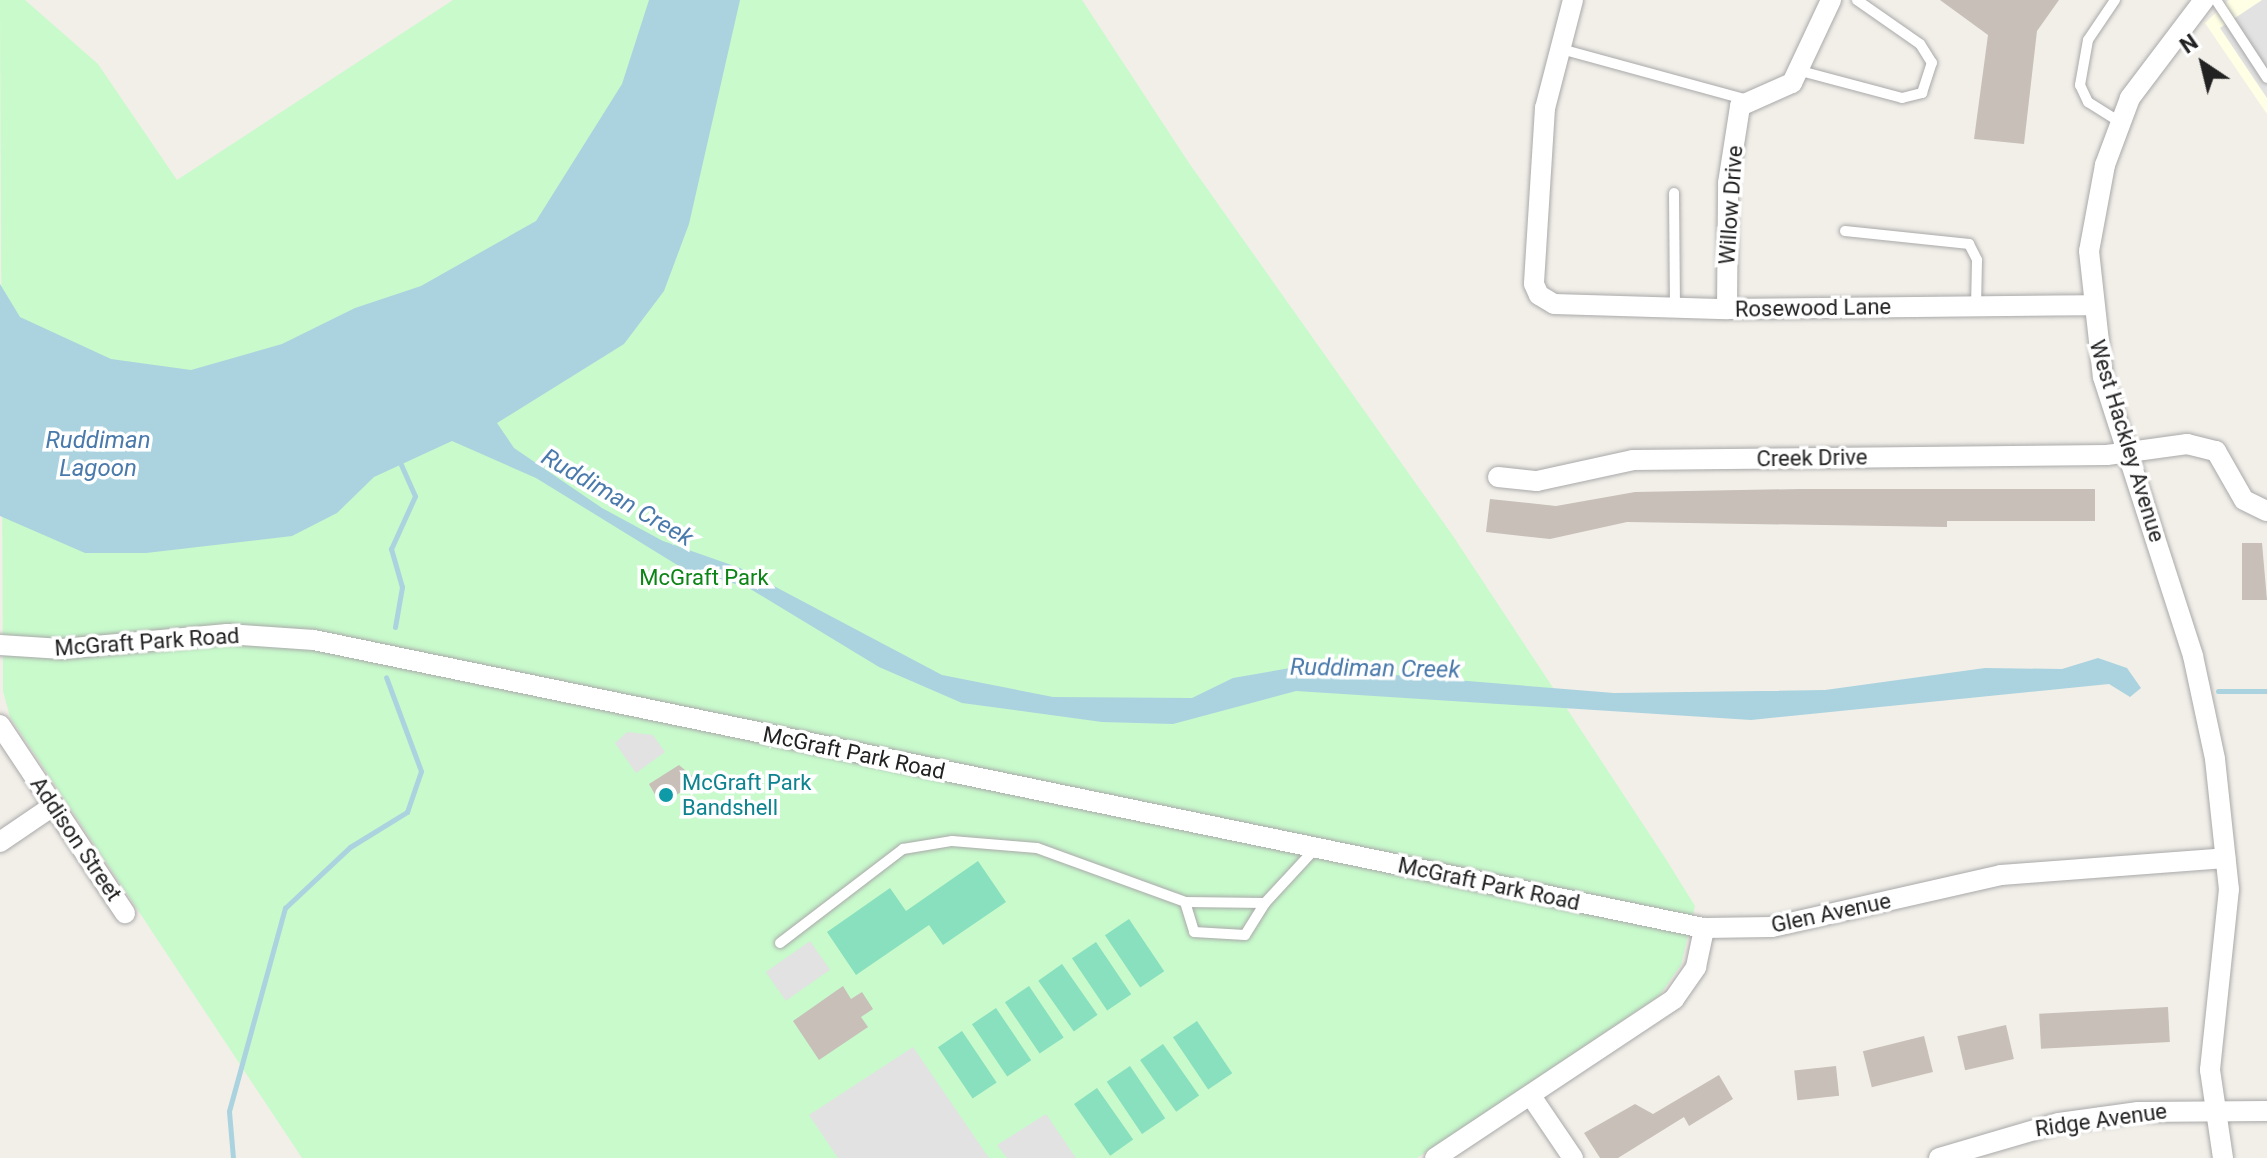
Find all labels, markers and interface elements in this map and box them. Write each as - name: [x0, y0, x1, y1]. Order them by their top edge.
- north arrow: [2163, 24, 2243, 104]
- text: N: [2175, 29, 2202, 59]
- street label: Willow Drive: [1714, 144, 1748, 266]
- street label: Rosewood Lane: [1735, 293, 1891, 323]
- street label: West Hackley Avenue: [2084, 337, 2170, 545]
- water label: Ruddiman Lagoon: [45, 427, 151, 483]
- water label: Ruddiman Creek: [536, 443, 698, 553]
- street label: Creek Drive: [1756, 444, 1868, 472]
- park label: McGraft Park: [639, 565, 769, 591]
- street label: McGraft Park Road: [54, 622, 240, 662]
- water label: Ruddiman Creek: [1290, 653, 1460, 685]
- street label: McGraft Park Road: [761, 721, 947, 785]
- place label: McGraft Park Bandshell: [682, 769, 811, 820]
- street label: Addison Street: [25, 772, 127, 906]
- marker: McGraft Park Bandshell: [657, 786, 675, 804]
- street label: McGraft Park Road: [1396, 852, 1582, 916]
- street label: Glen Avenue: [1769, 887, 1893, 939]
- street label: Ridge Avenue: [2033, 1098, 2169, 1142]

